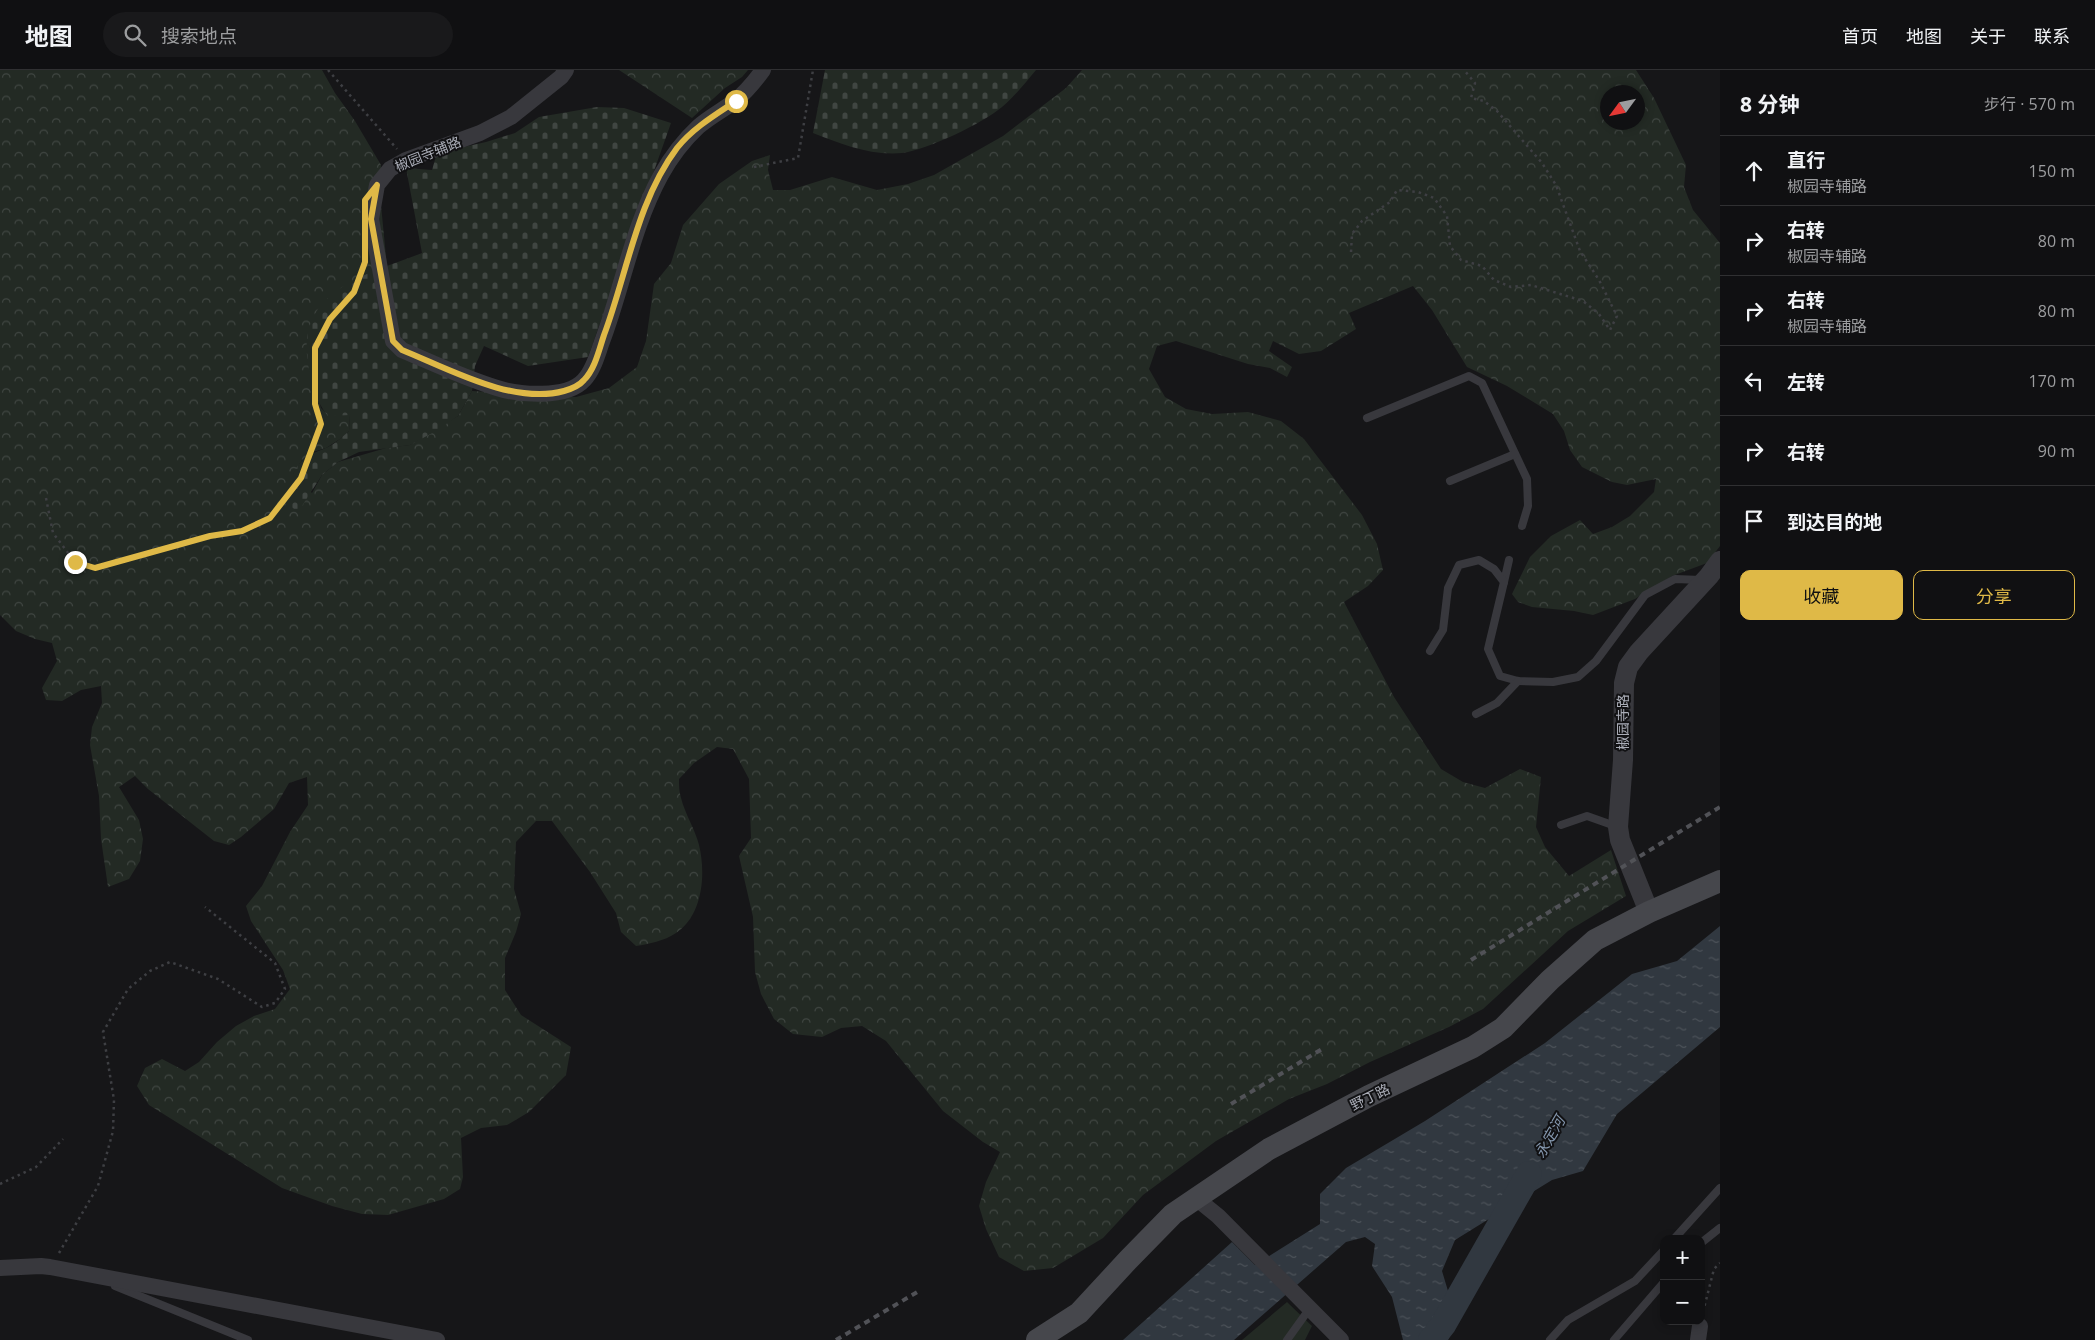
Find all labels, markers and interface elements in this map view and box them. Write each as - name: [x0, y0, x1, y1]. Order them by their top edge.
- search box: [103, 12, 453, 57]
- text: 地图: [25, 19, 73, 52]
- icon: search: [121, 21, 149, 49]
- text: 搜索地点: [161, 23, 237, 49]
- text: 首页: [1842, 24, 1878, 48]
- text: 地图: [1906, 24, 1942, 48]
- text: 关于: [1970, 24, 2006, 48]
- text: 联系: [2034, 24, 2070, 48]
- north arrow: [1600, 85, 1645, 130]
- route start: [725, 90, 748, 113]
- text: 8 分钟: [1740, 90, 1799, 118]
- text: 步行 · 570 m: [1984, 93, 2075, 115]
- street label: 椒园寺辅路: [392, 132, 464, 175]
- text: 直行: [1787, 147, 1825, 173]
- icon: ahead: [1740, 157, 1768, 185]
- text: 150 m: [2029, 160, 2075, 182]
- text: 椒园寺辅路: [1787, 175, 1867, 197]
- text: 右转: [1787, 217, 1825, 243]
- icon: right: [1740, 227, 1768, 255]
- text: 80 m: [2038, 230, 2075, 252]
- text: 椒园寺辅路: [1787, 245, 1867, 267]
- text: 右转: [1787, 287, 1825, 313]
- icon: right: [1740, 297, 1768, 325]
- text: 80 m: [2038, 300, 2075, 322]
- text: 椒园寺辅路: [1787, 315, 1867, 337]
- icon: left: [1740, 367, 1768, 395]
- text: 左转: [1787, 369, 1825, 395]
- text: 170 m: [2029, 370, 2075, 392]
- icon: right: [1740, 437, 1768, 465]
- text: 右转: [1787, 439, 1825, 465]
- text: 90 m: [2038, 440, 2075, 462]
- icon: arrive: [1740, 507, 1768, 535]
- text: 到达目的地: [1787, 509, 1882, 535]
- route end: [64, 551, 87, 574]
- button: 收藏: [1740, 570, 1903, 620]
- button: 分享: [1913, 570, 2075, 620]
- street label: 椒园寺路: [1613, 694, 1632, 750]
- street label: 野丁路: [1347, 1079, 1393, 1114]
- water label: 永定河: [1529, 1109, 1571, 1161]
- map controls: [1660, 1235, 1705, 1325]
- button: +: [1660, 1235, 1705, 1280]
- button: −: [1660, 1280, 1705, 1325]

